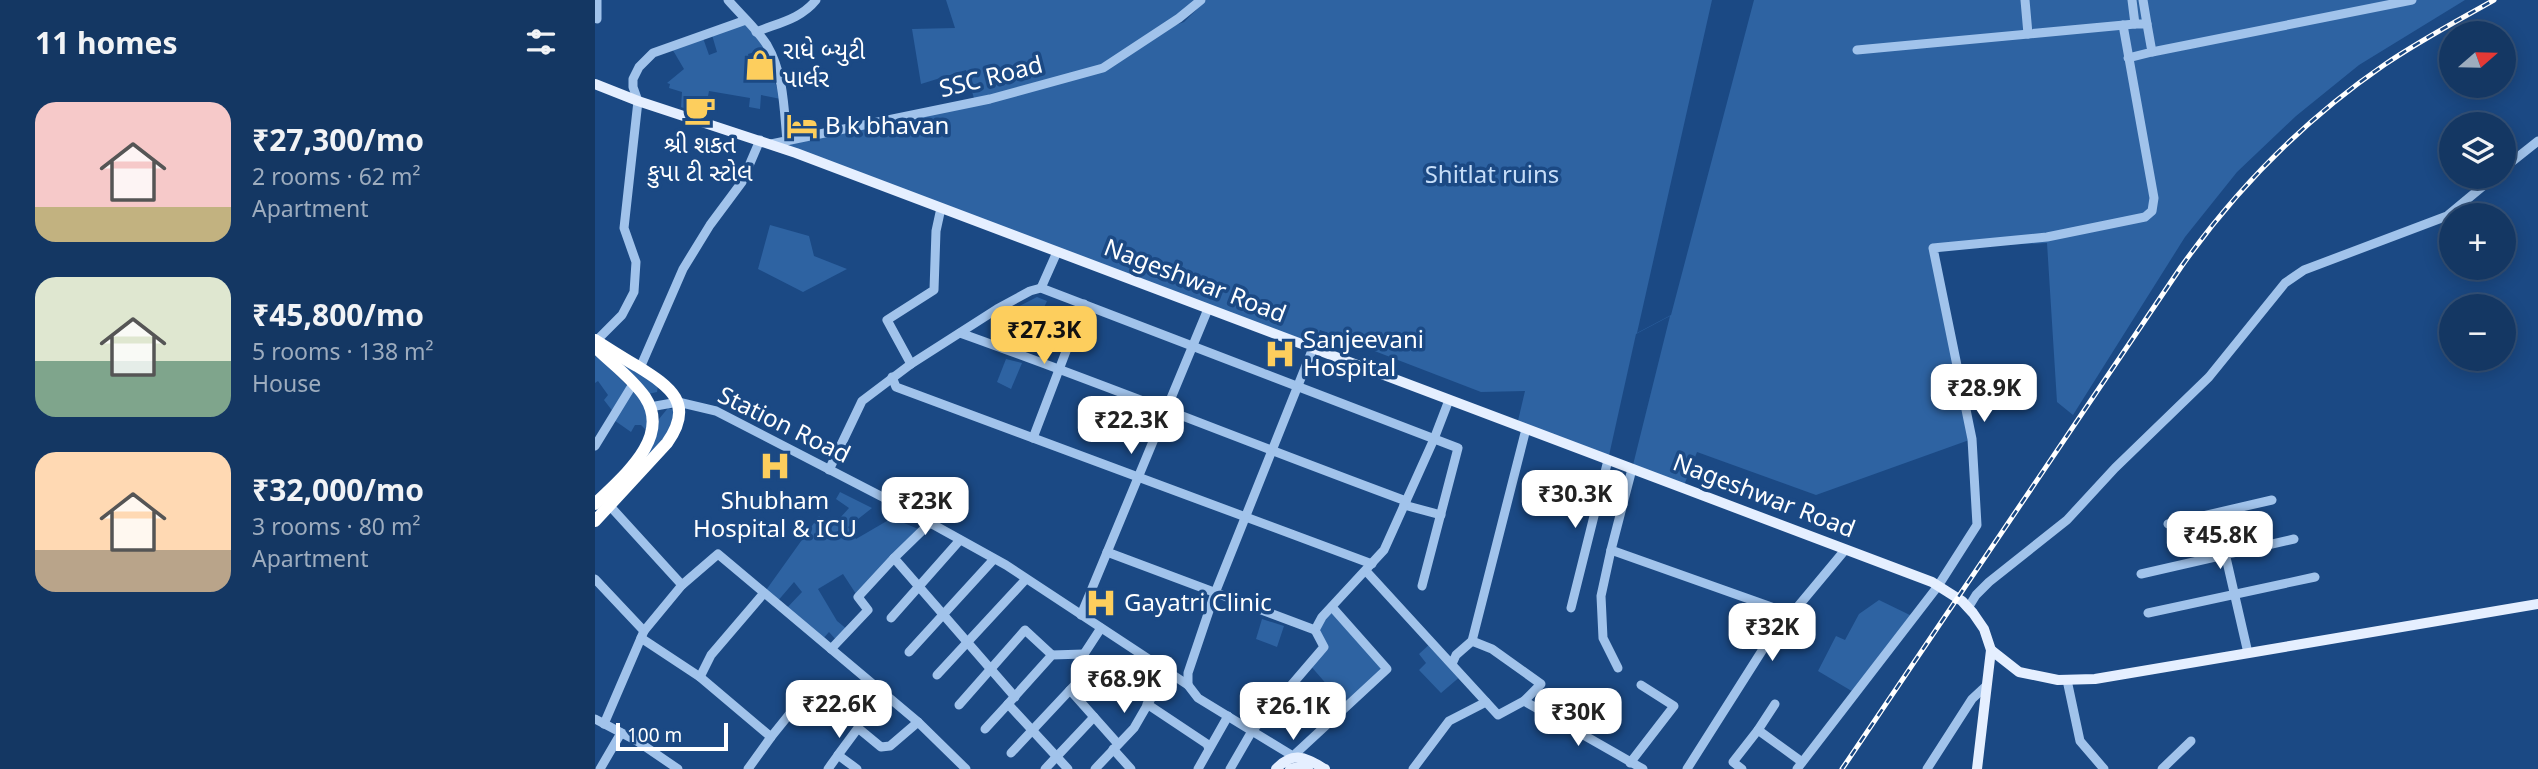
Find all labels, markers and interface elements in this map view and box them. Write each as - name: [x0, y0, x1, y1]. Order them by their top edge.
- north arrow: [2439, 21, 2517, 98]
- map controls: [2439, 21, 2516, 371]
- text: 11 homes: [35, 22, 178, 63]
- icon: filters: [522, 23, 560, 61]
- place label: રાધે બ્યુટી પાર્લર: [783, 33, 866, 94]
- street label: SSC Road: [935, 47, 1046, 104]
- shop icon: રાધે બ્યુટી પાર્લર: [743, 48, 777, 82]
- cafe icon: શ્રી શકત કુપા ટી સ્ટોલ: [683, 93, 717, 127]
- place label: B k bhavan: [825, 108, 949, 141]
- hotel icon: B k bhavan: [785, 109, 819, 143]
- button: layers: [2439, 112, 2516, 189]
- text: ₹27,300/mo: [252, 119, 424, 160]
- place label: શ્રી શકત કુપા ટી સ્ટોલ: [646, 127, 753, 188]
- icon: home: [91, 130, 175, 214]
- park label: Shitlat ruins: [1425, 157, 1559, 190]
- text: 2 rooms · 62 m²: [252, 160, 421, 192]
- text: Apartment: [252, 192, 369, 224]
- button: +: [2439, 203, 2516, 280]
- street label: Nageshwar Road: [1100, 230, 1291, 329]
- text: ₹45,800/mo: [252, 294, 424, 335]
- button: −: [2439, 294, 2516, 371]
- icon: home: [91, 305, 175, 389]
- pin: ₹27.3K: [987, 306, 1101, 366]
- text: ₹27.3K: [1007, 313, 1081, 345]
- place label: Sanjeevani Hospital: [1303, 322, 1424, 383]
- text: 5 rooms · 138 m²: [252, 335, 434, 367]
- hospital icon: Sanjeevani Hospital: [1263, 337, 1297, 371]
- pin: ₹28.9K: [1927, 364, 2041, 424]
- text: House: [252, 367, 321, 399]
- text: ₹28.9K: [1947, 371, 2021, 403]
- street label: Station Road: [713, 377, 856, 470]
- pin: ₹22.3K: [1074, 396, 1188, 456]
- text: ₹22.3K: [1094, 403, 1168, 435]
- street label: Nageshwar Road: [1669, 445, 1860, 544]
- hospital icon: Shubham Hospital & ICU: [758, 449, 792, 483]
- text: ₹32,000/mo: [252, 469, 424, 510]
- pin: ₹30.3K: [1518, 470, 1632, 530]
- pin: ₹23K: [884, 477, 966, 537]
- text: ₹30.3K: [1538, 477, 1612, 509]
- icon: home: [91, 480, 175, 564]
- place label: Shubham Hospital & ICU: [693, 483, 857, 544]
- text: ₹23K: [898, 484, 952, 516]
- text: 3 rooms · 80 m²: [252, 510, 421, 542]
- pin: ₹45.8K: [2163, 512, 2277, 571]
- text: ₹45.8K: [2183, 518, 2257, 550]
- text: Apartment: [252, 542, 369, 574]
- place label: Gayatri Clinic: [1124, 585, 1272, 618]
- hospital icon: Gayatri Clinic: [1084, 586, 1118, 620]
- pin: ₹32K: [1731, 604, 1813, 663]
- text: ₹32K: [1745, 610, 1799, 642]
- pin: ₹68.9K: [1067, 656, 1181, 715]
- text: ₹68.9K: [1087, 662, 1161, 694]
- pin: ₹22.6K: [782, 680, 896, 740]
- pin: ₹26.1K: [1236, 682, 1350, 742]
- text: ₹22.6K: [802, 687, 876, 719]
- pin: ₹30K: [1537, 688, 1619, 748]
- text: ₹26.1K: [1256, 689, 1330, 721]
- text: ₹30K: [1551, 695, 1605, 727]
- scale bar: [616, 720, 728, 752]
- text: 100 m: [627, 722, 682, 748]

